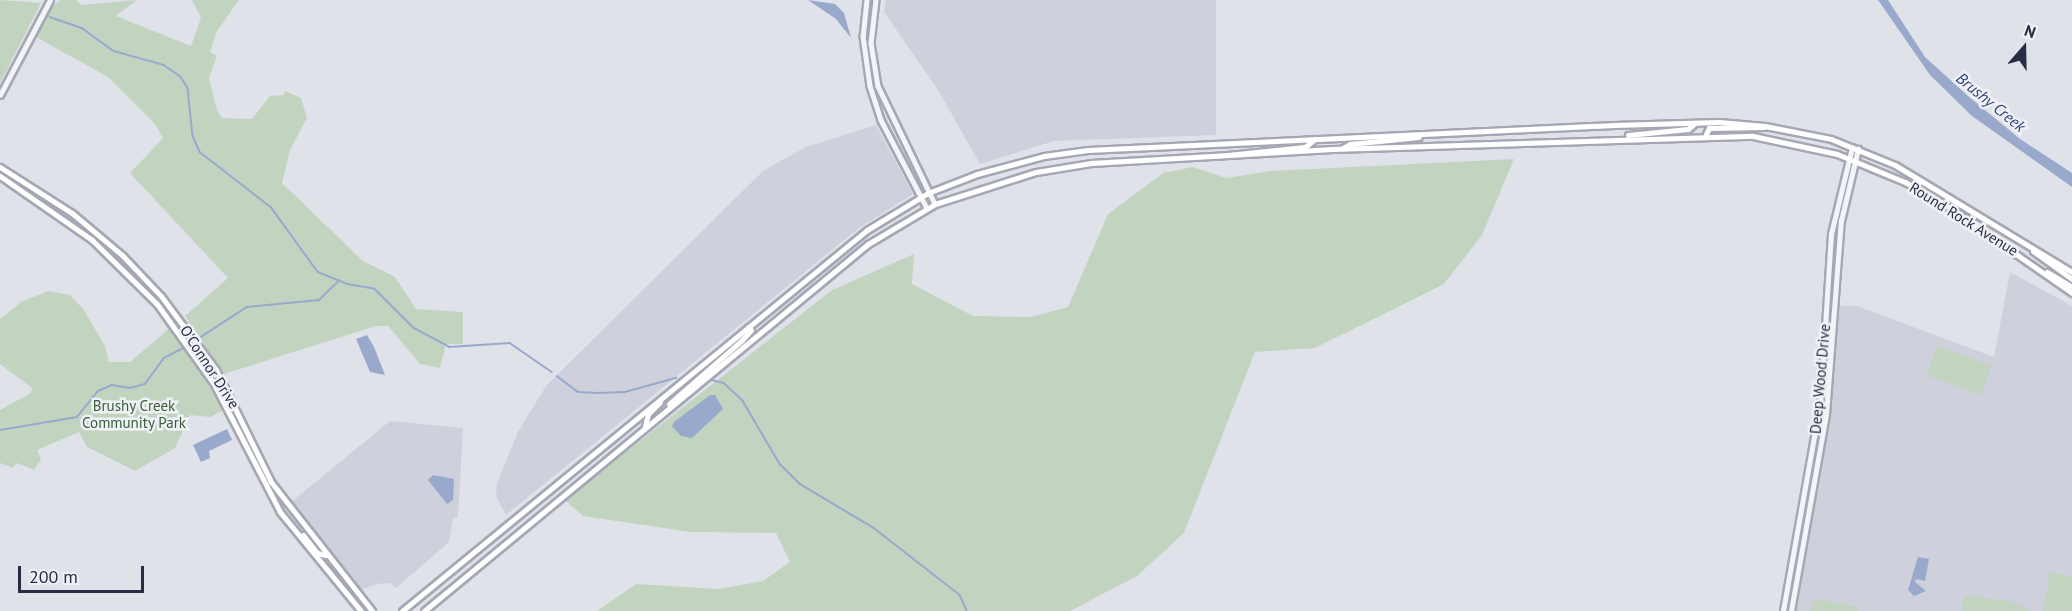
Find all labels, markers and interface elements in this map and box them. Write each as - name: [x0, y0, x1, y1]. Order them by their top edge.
- north arrow: [1994, 18, 2054, 78]
- text: N: [2022, 20, 2039, 42]
- water label: Brushy Creek: [1952, 68, 2030, 136]
- street label: Round Rock Avenue: [1906, 178, 2022, 260]
- street label: O'Connor Drive: [176, 322, 244, 412]
- street label: Deep Wood Drive: [1806, 323, 1834, 435]
- park label: Brushy Creek Community Park: [82, 396, 186, 431]
- scale bar: [21, 554, 147, 592]
- text: 200 m: [29, 565, 78, 588]

